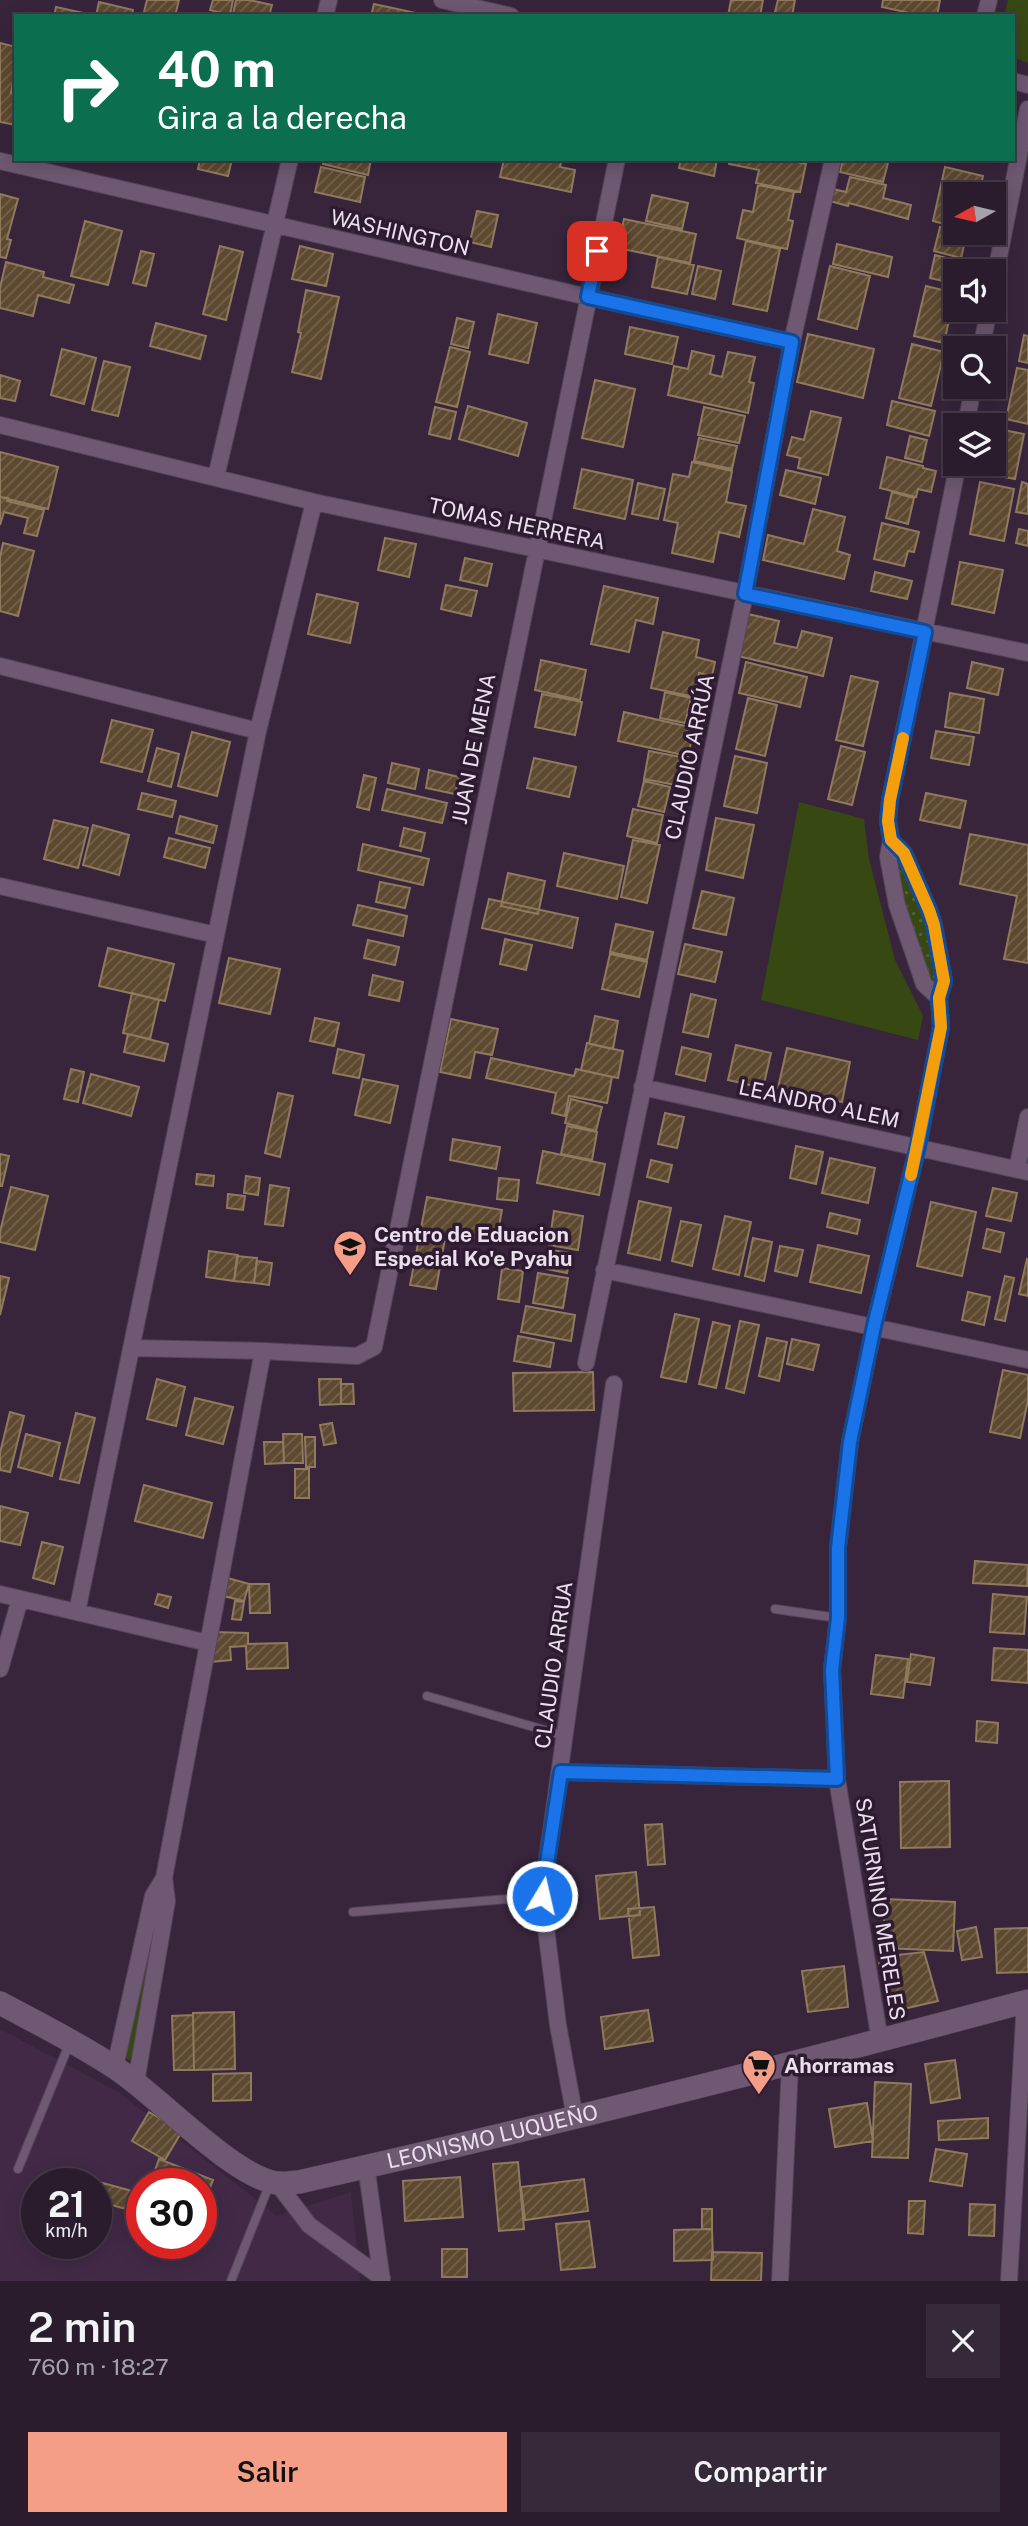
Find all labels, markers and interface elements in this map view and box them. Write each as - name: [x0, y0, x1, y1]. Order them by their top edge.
- text: 40 m: [157, 40, 276, 98]
- icon: right: [42, 42, 133, 133]
- text: Gira a la derecha: [157, 99, 407, 136]
- north arrow: [943, 182, 1006, 245]
- map controls: [943, 182, 1006, 476]
- street label: WASHINGTON: [328, 204, 472, 261]
- pin: [567, 221, 627, 281]
- icon: arrive: [578, 232, 616, 270]
- button: sound: [943, 259, 1006, 322]
- button: search: [943, 336, 1006, 399]
- button: layers: [943, 413, 1006, 476]
- street label: TOMAS HERRERA: [426, 493, 608, 554]
- street label: JUAN DE MENA: [447, 671, 500, 826]
- street label: CLAUDIO ARRÚA: [660, 672, 719, 842]
- street label: LEANDRO ALEM: [736, 1074, 902, 1133]
- place label: Centro de Eduacion Especial Ko'e Pyahu: [374, 1222, 572, 1271]
- school or university icon: Centro de Eduacion Especial Ko'e Pyahu: [331, 1228, 369, 1277]
- street label: CLAUDIO ARRUA: [529, 1580, 578, 1750]
- street label: SATURNINO MERELES: [851, 1796, 910, 2022]
- position arrow: [505, 1859, 579, 1933]
- supermarket icon: Ahorramas: [740, 2047, 778, 2096]
- place label: Ahorramas: [784, 2053, 894, 2078]
- street label: LEONISMO LUQUEÑO: [384, 2099, 601, 2174]
- speed limit sign: 30: [126, 2168, 217, 2259]
- text: 21: [48, 2184, 85, 2225]
- text: km/h: [45, 2220, 88, 2241]
- text: 2 min: [28, 2302, 136, 2351]
- button: close: [926, 2304, 1000, 2378]
- text: 760 m · 18:27: [28, 2353, 169, 2380]
- button: Salir: [28, 2432, 507, 2512]
- button: Compartir: [521, 2432, 1000, 2512]

